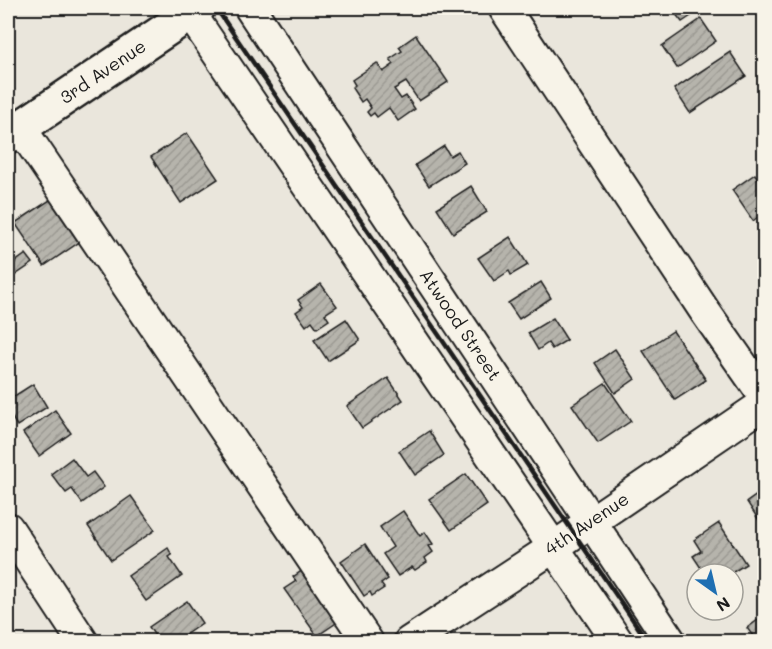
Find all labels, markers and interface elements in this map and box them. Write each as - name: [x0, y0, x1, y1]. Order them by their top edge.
- street label: 3rd Avenue: [55, 34, 150, 109]
- street label: Atwood Street: [414, 264, 507, 385]
- street label: 4th Avenue: [540, 486, 633, 560]
- north arrow: [685, 562, 745, 622]
- text: N: [713, 593, 735, 617]

